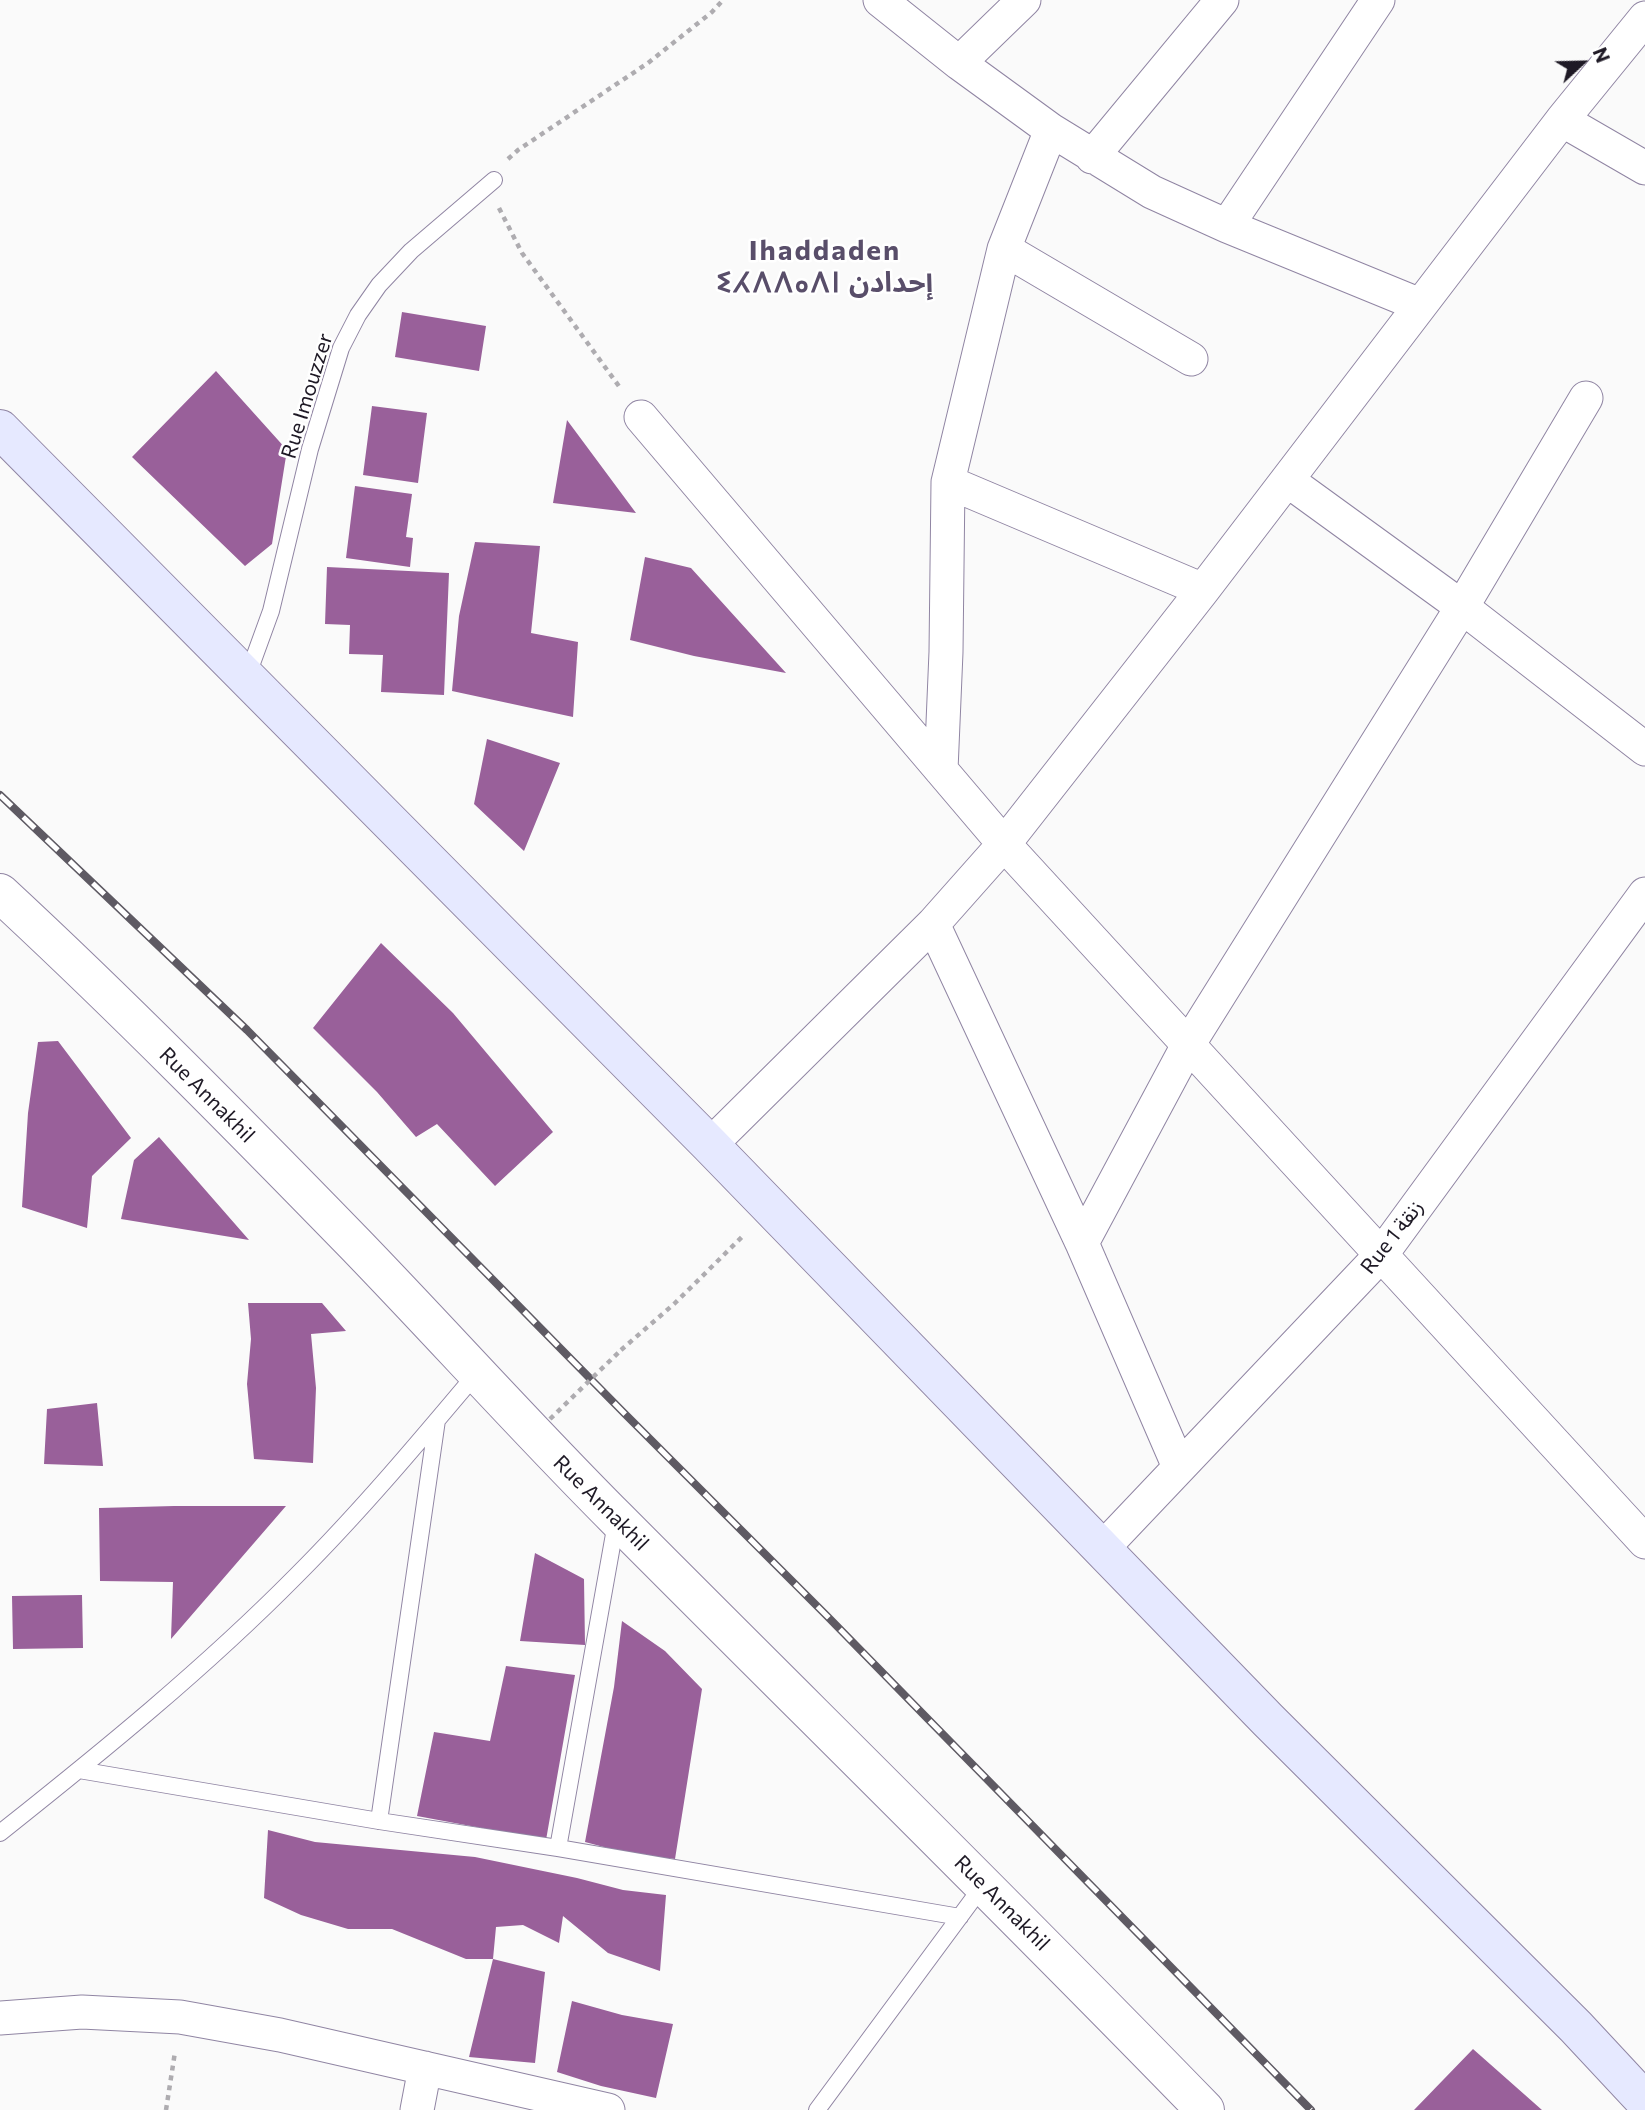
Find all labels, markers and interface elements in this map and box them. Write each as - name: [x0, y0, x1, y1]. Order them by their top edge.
- north arrow: [1547, 28, 1617, 98]
- text: N: [1589, 44, 1615, 66]
- district label: Ihaddaden ⵉⵃⴷⴷⴰⴷⵏ إحدادن: [725, 234, 925, 300]
- street label: Rue Imouzzer: [276, 330, 338, 462]
- street label: Rue Annakhil: [154, 1042, 260, 1148]
- street label: Rue 1 زنقة: [1355, 1195, 1429, 1279]
- street label: Rue Annakhil: [548, 1450, 654, 1556]
- street label: Rue Annakhil: [949, 1850, 1055, 1956]

